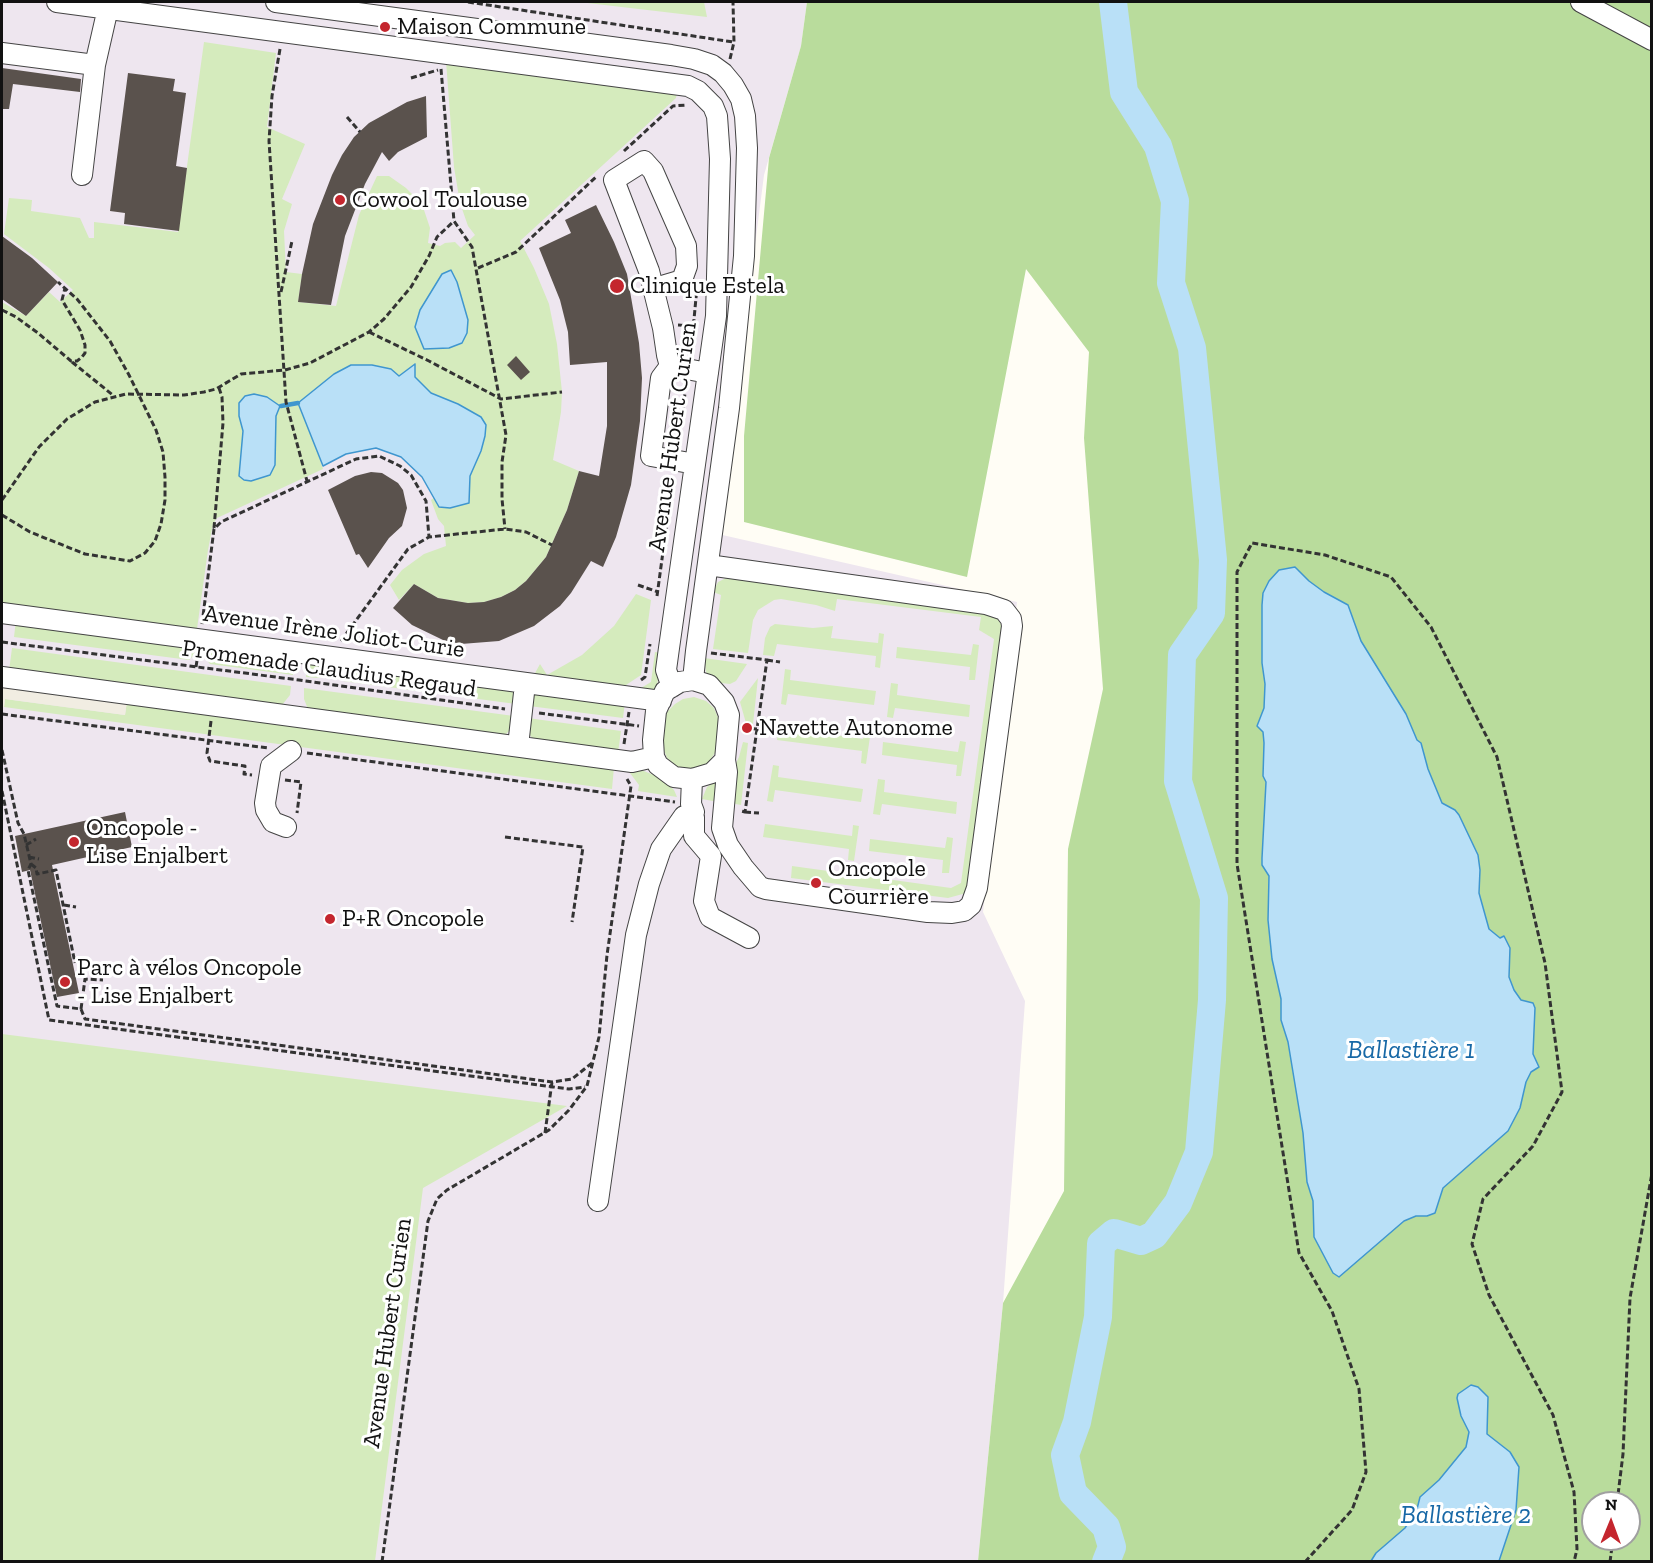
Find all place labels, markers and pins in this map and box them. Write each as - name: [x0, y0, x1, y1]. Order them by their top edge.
- place label: Maison Commune: [397, 13, 586, 41]
- marker: Maison Commune: [378, 20, 392, 34]
- place label: Cowool Toulouse: [352, 186, 527, 214]
- marker: Cowool Toulouse: [333, 193, 347, 207]
- place label: Clinique Estela: [630, 272, 785, 300]
- marker: Clinique Estela: [608, 277, 626, 295]
- place label: Navette Autonome: [759, 714, 953, 742]
- marker: Navette Autonome: [740, 721, 754, 735]
- place label: Oncopole - Lise Enjalbert: [86, 814, 228, 870]
- marker: Oncopole - Lise Enjalbert: [67, 835, 81, 849]
- place label: Oncopole Courrière: [828, 855, 929, 911]
- marker: Oncopole Courrière: [809, 876, 823, 890]
- place label: P+R Oncopole: [342, 905, 484, 933]
- marker: P+R Oncopole: [323, 912, 337, 926]
- place label: Parc à vélos Oncopole - Lise Enjalbert: [77, 954, 301, 1010]
- marker: Parc à vélos Oncopole - Lise Enjalbert: [58, 975, 72, 989]

